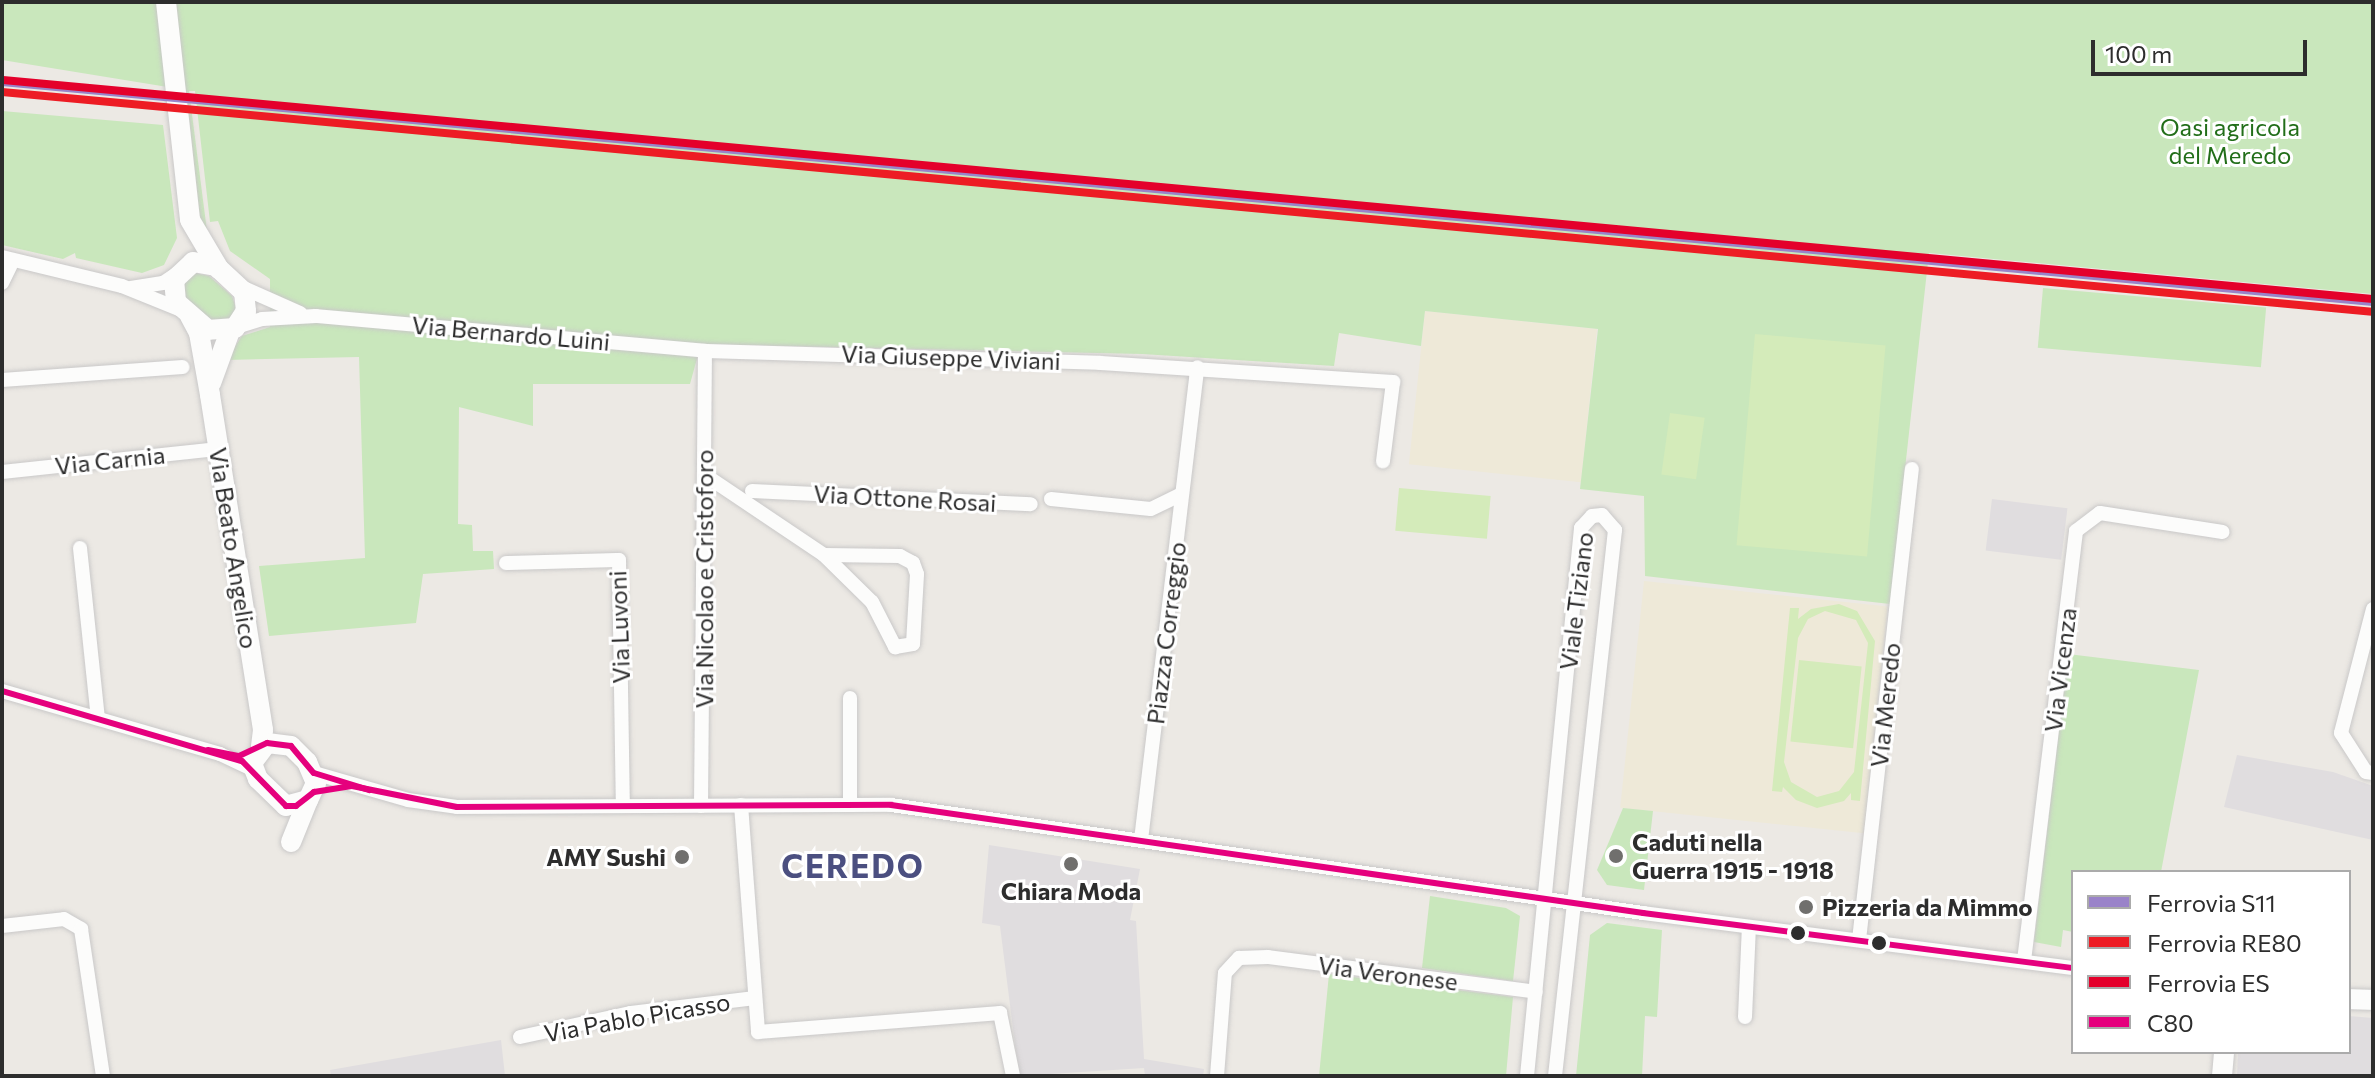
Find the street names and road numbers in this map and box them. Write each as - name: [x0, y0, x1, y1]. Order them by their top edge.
- street label: Via Bernardo Luini: [411, 310, 611, 356]
- street label: Via Giuseppe Viviani: [841, 339, 1061, 375]
- street label: Via Carnia: [53, 440, 167, 480]
- street label: Via Beato Angelico: [204, 445, 264, 651]
- street label: Via Nicolao e Cristoforo: [690, 450, 718, 708]
- street label: Via Ottone Rosai: [813, 479, 997, 517]
- street label: Viale Tiziano: [1553, 530, 1599, 672]
- street label: Piazza Correggio: [1141, 540, 1191, 726]
- street label: Via Luvoni: [603, 570, 635, 684]
- street label: Via Vicenza: [2038, 606, 2082, 734]
- street label: Via Meredo: [1864, 641, 1906, 769]
- street label: Via Veronese: [1316, 950, 1460, 996]
- street label: Via Pablo Picasso: [542, 986, 732, 1048]

